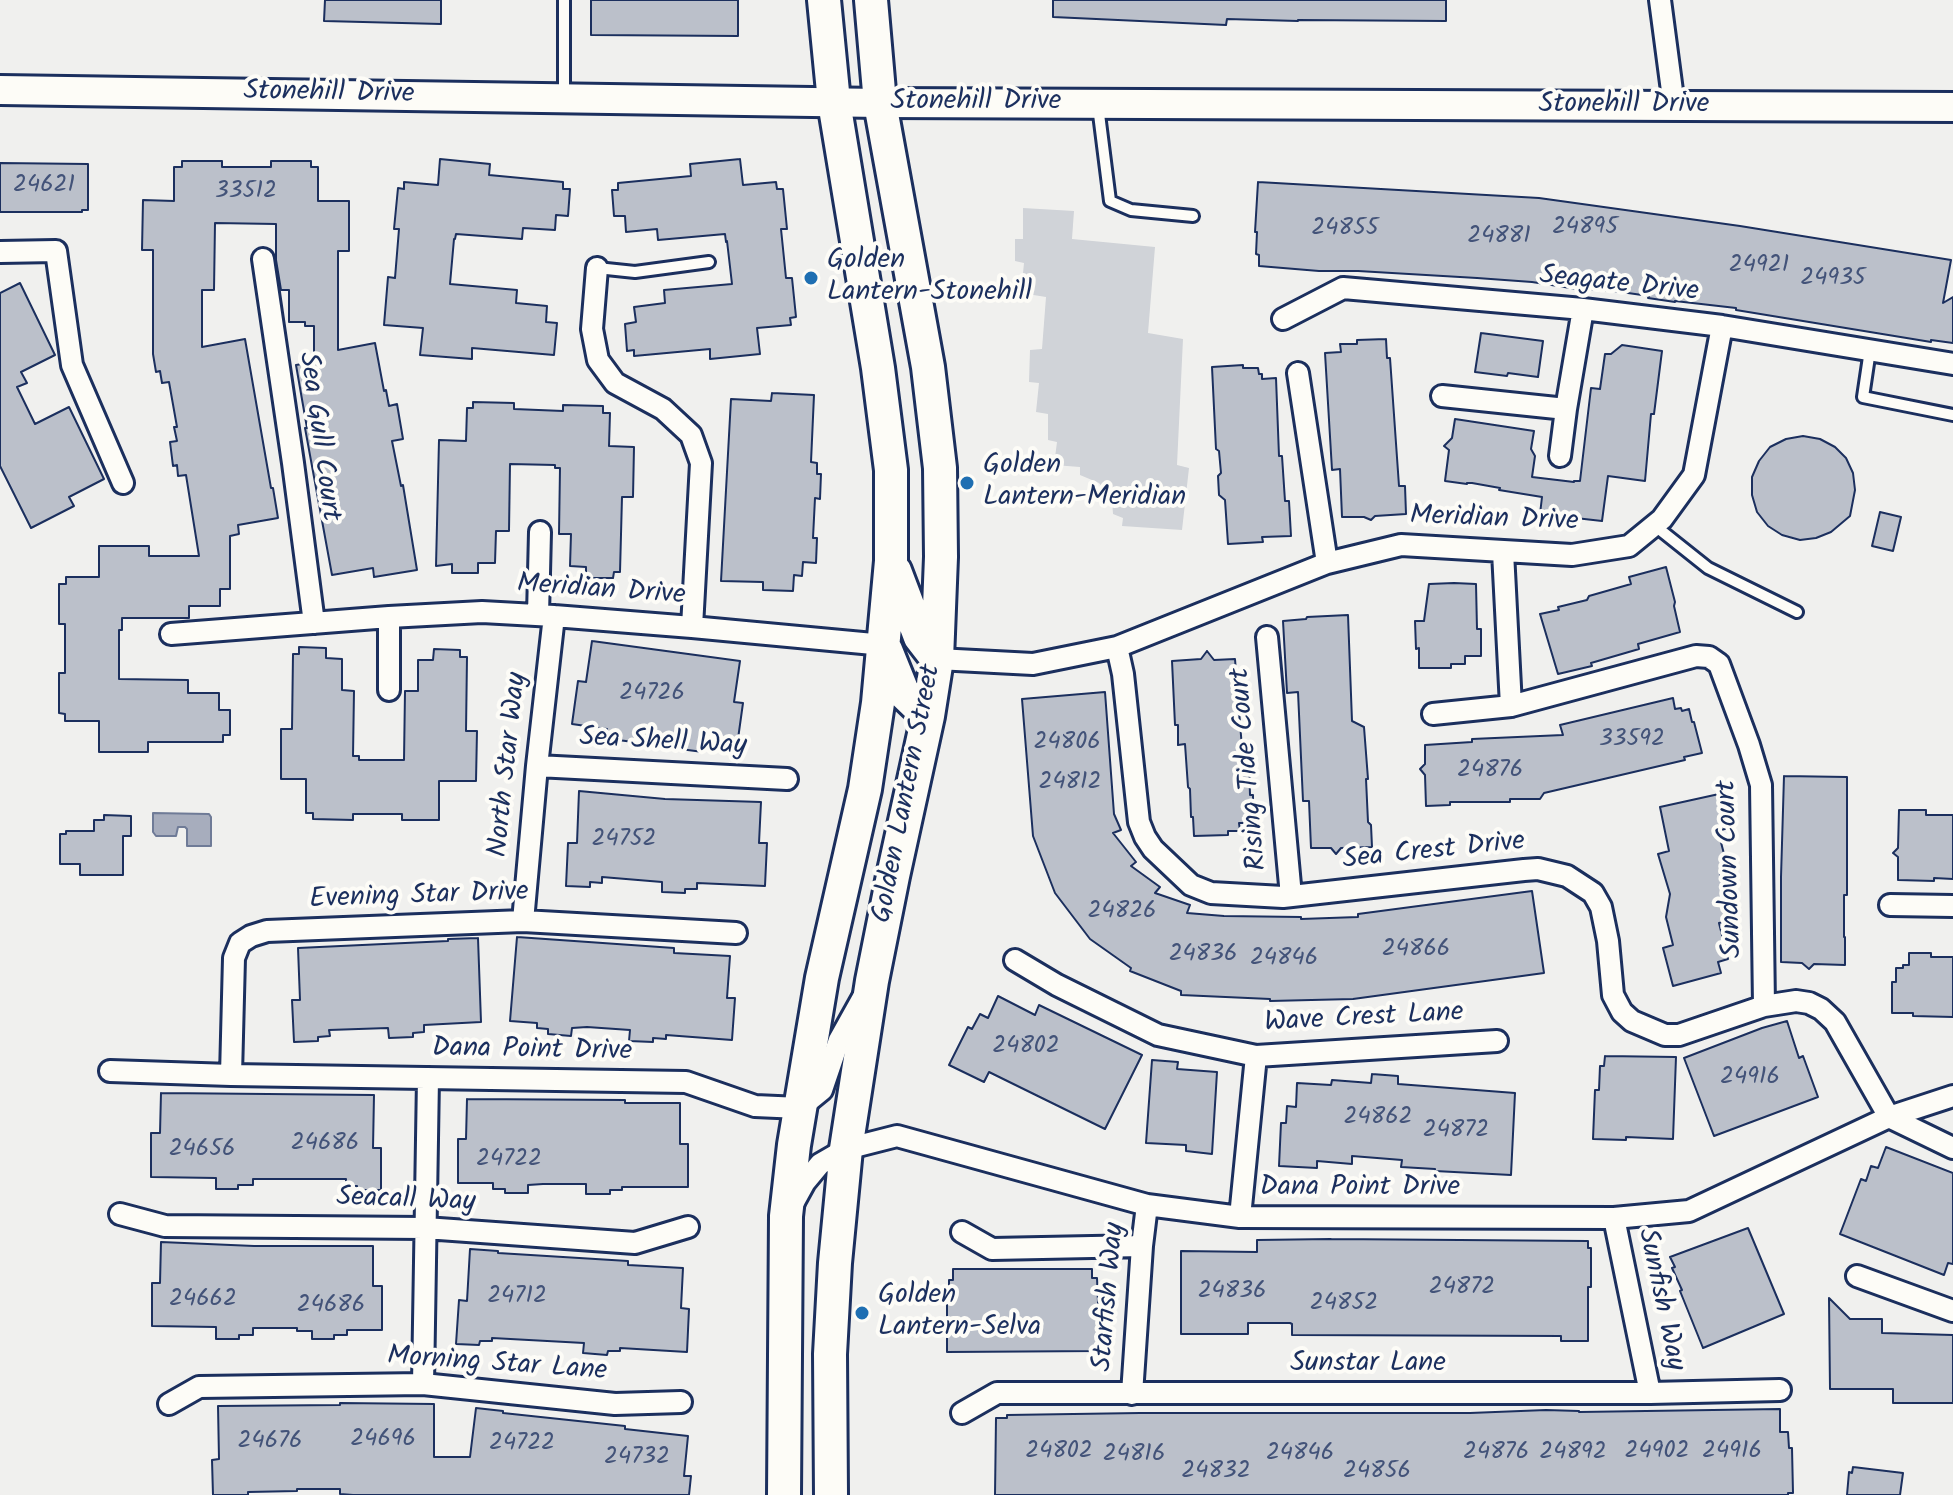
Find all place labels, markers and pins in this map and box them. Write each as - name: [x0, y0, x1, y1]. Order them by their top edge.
- place label: Golden Lantern-Stonehill: [827, 245, 1032, 311]
- marker: Golden Lantern-Stonehill: [802, 269, 820, 287]
- place label: Golden Lantern-Meridian: [983, 450, 1186, 516]
- marker: Golden Lantern-Meridian: [958, 474, 976, 492]
- place label: Golden Lantern-Selva: [878, 1280, 1041, 1346]
- marker: Golden Lantern-Selva: [853, 1304, 871, 1322]

